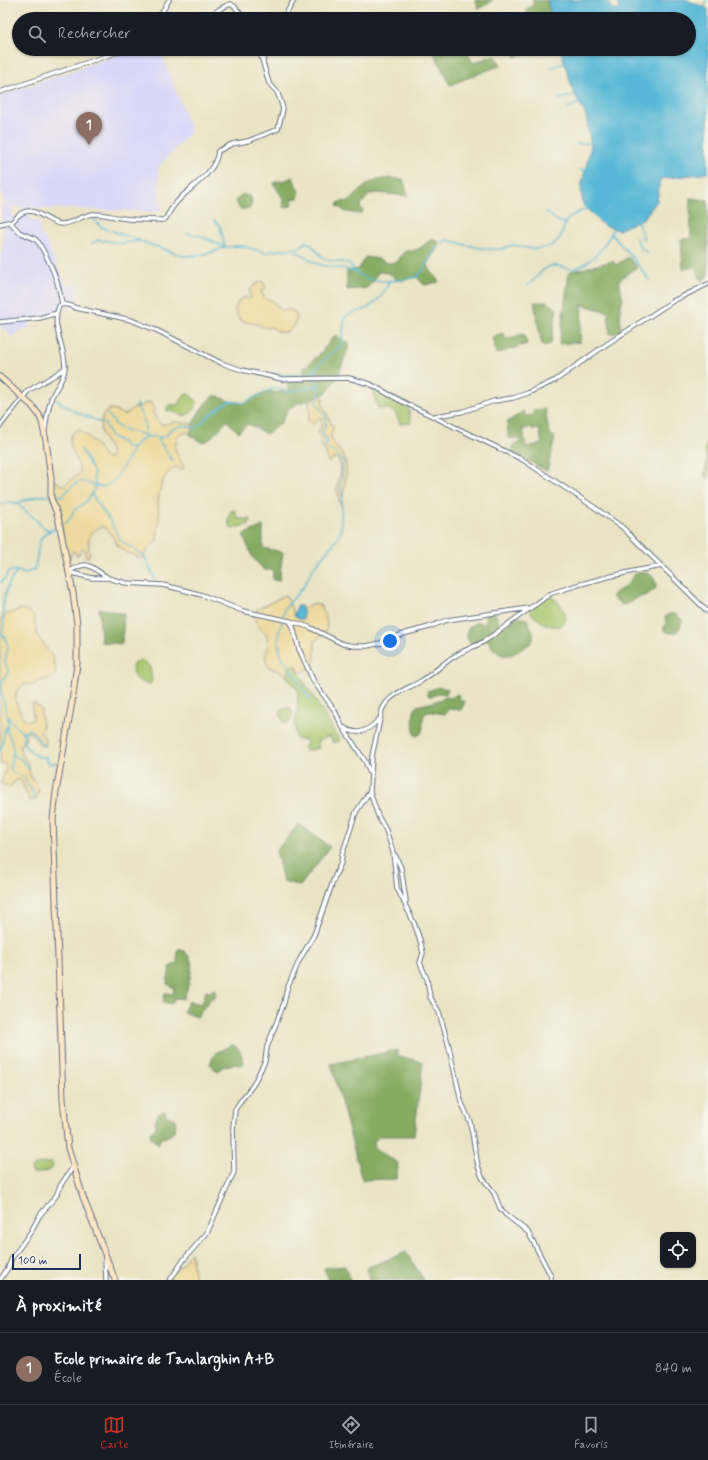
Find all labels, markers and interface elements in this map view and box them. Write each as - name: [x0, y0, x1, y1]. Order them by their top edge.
- search box: [12, 12, 696, 56]
- icon: search: [26, 23, 48, 45]
- text: Rechercher: [58, 24, 131, 44]
- pin: 1: [76, 112, 102, 145]
- your location: [380, 631, 400, 651]
- map controls: [660, 1232, 696, 1268]
- button: locate: [660, 1232, 696, 1268]
- scale bar: [12, 1252, 81, 1271]
- text: 100 m: [18, 1254, 48, 1268]
- text: À proximité: [16, 1295, 101, 1317]
- text: Ecole primaire de Tanlarghin A+B: [54, 1350, 274, 1370]
- text: 1: [26, 1360, 32, 1377]
- text: 840 m: [655, 1360, 692, 1377]
- text: École: [54, 1370, 82, 1387]
- tab: Carte: [100, 1414, 128, 1452]
- tab: Itinéraire: [329, 1414, 374, 1452]
- tab: Favoris: [574, 1414, 608, 1452]

